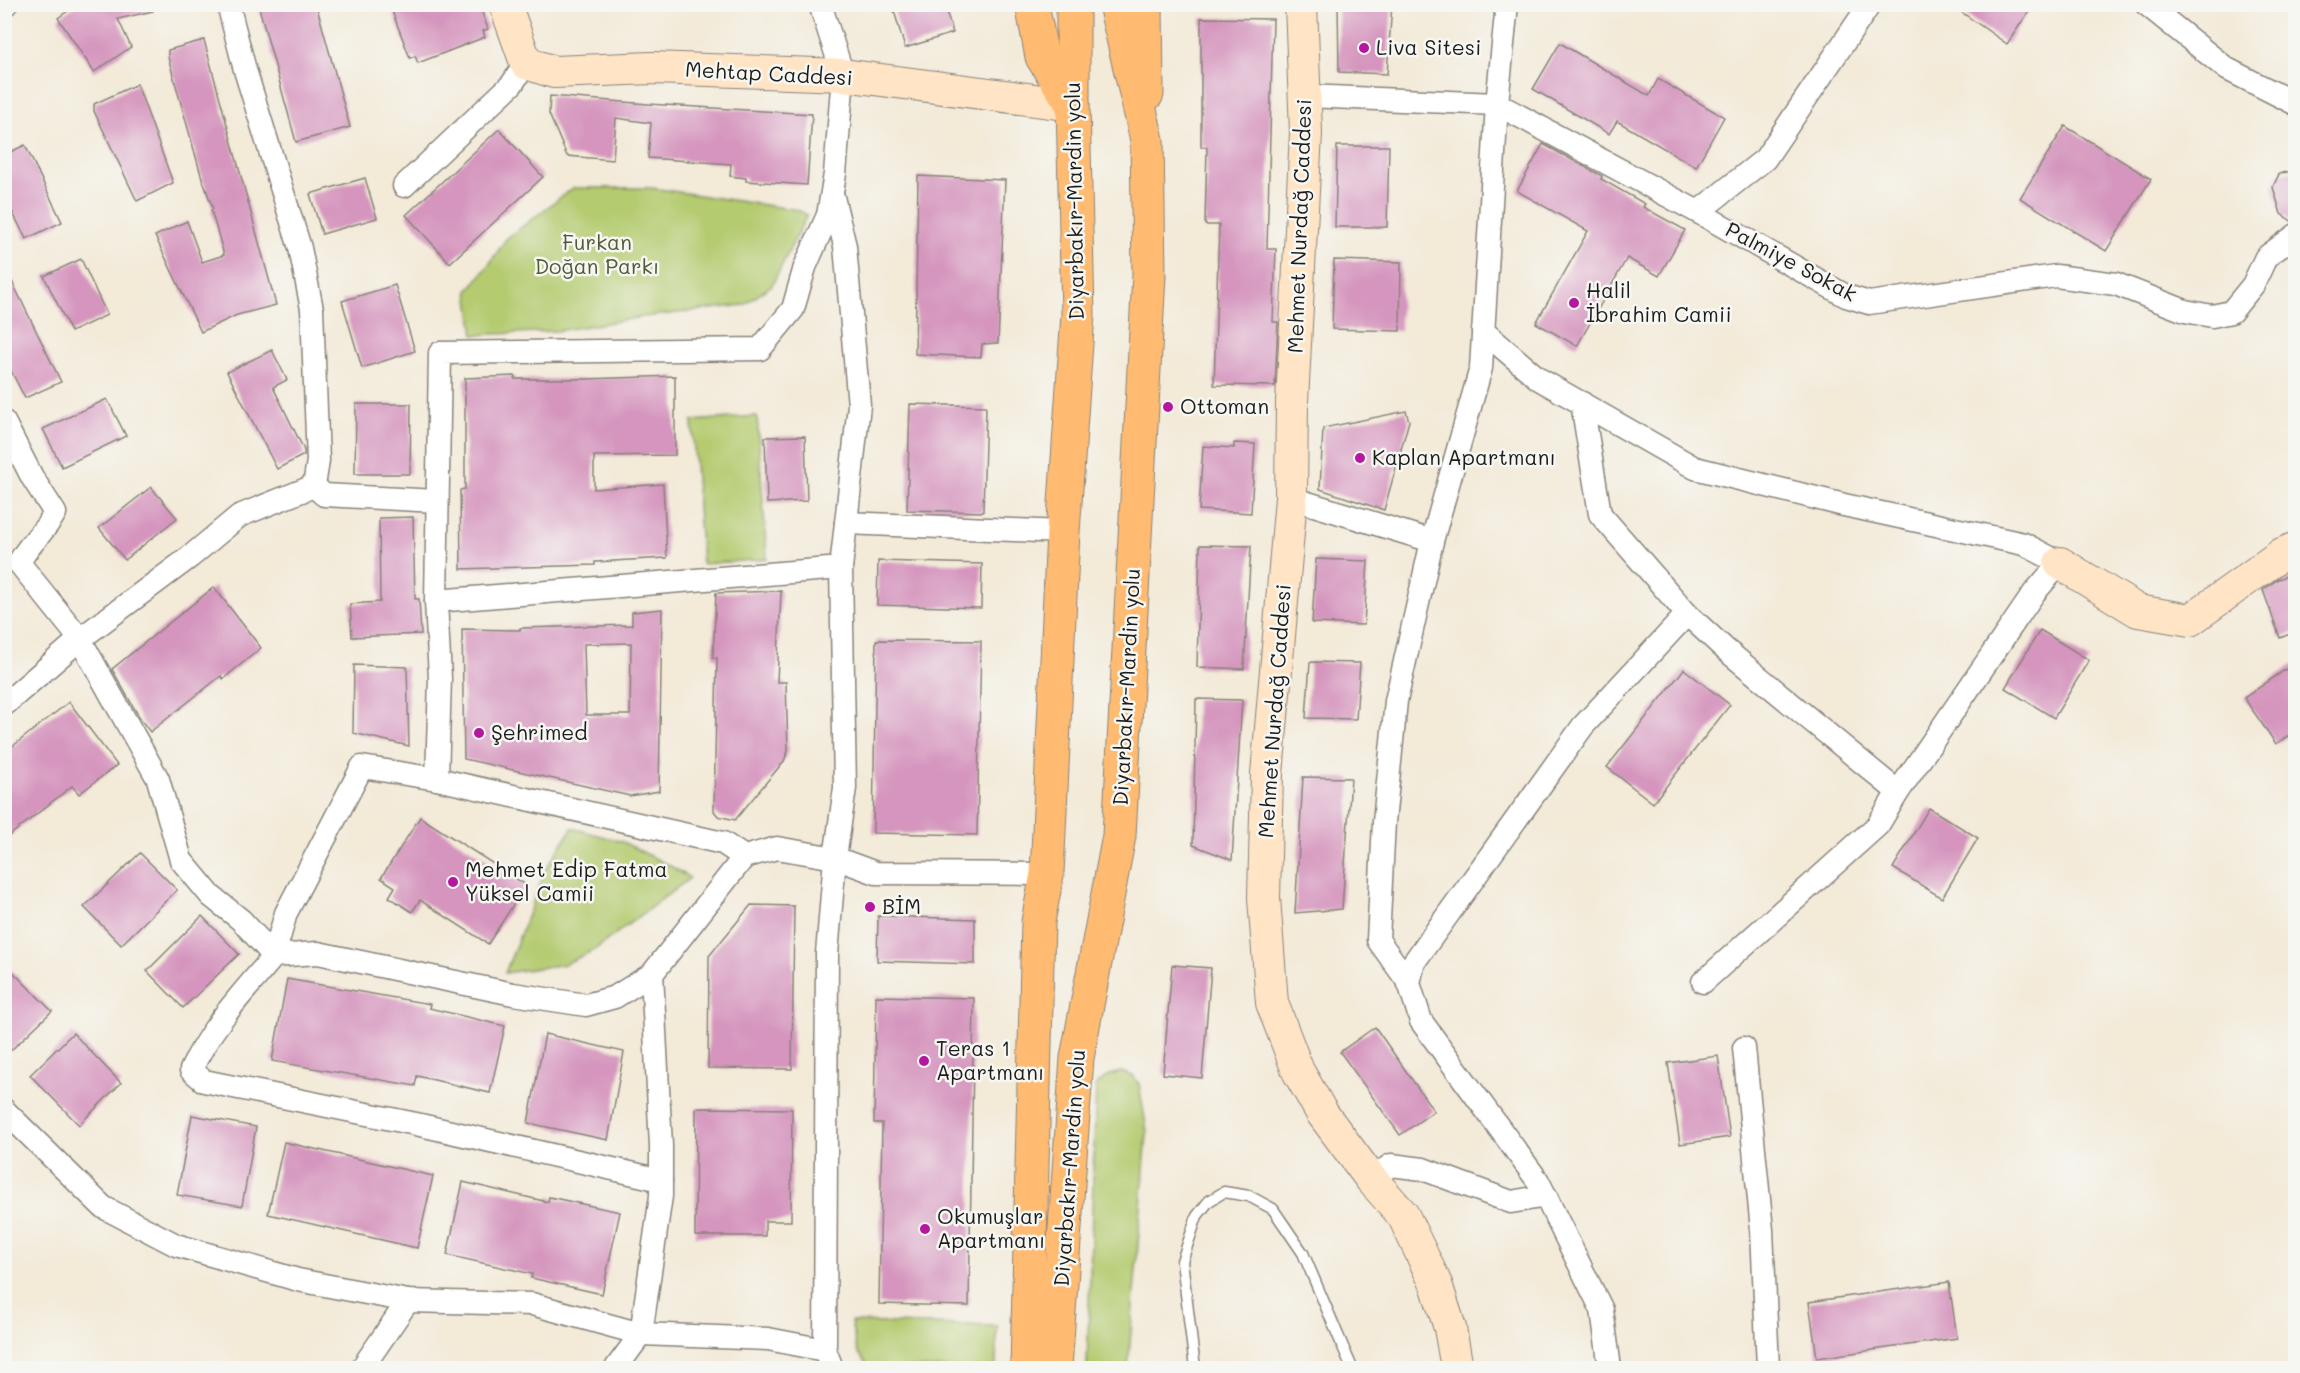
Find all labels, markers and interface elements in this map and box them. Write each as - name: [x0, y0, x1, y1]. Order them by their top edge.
- place label: Liva Sitesi: [1376, 33, 1482, 60]
- marker: Liva Sitesi: [1357, 41, 1371, 55]
- street label: Mehtap Caddesi: [685, 55, 854, 90]
- street label: Diyarbakır-Mardin yolu: [1058, 82, 1089, 320]
- street label: Mehmet Nurdağ Caddesi: [1281, 98, 1316, 354]
- street label: Palmiye Sokak: [1721, 215, 1862, 307]
- park label: Furkan Doğan Parkı: [535, 228, 659, 279]
- place label: Halil İbrahim Camii: [1586, 276, 1732, 327]
- marker: Halil İbrahim Camii: [1567, 296, 1581, 310]
- place label: Ottoman: [1180, 392, 1269, 419]
- marker: Ottoman: [1161, 400, 1175, 414]
- place label: Kaplan Apartmanı: [1372, 443, 1556, 470]
- marker: Kaplan Apartmanı: [1353, 451, 1367, 465]
- street label: Diyarbakır-Mardin yolu: [1106, 568, 1145, 806]
- street label: Mehmet Nurdağ Caddesi: [1251, 583, 1296, 839]
- place label: Şehrimed: [491, 718, 588, 745]
- marker: Şehrimed: [472, 726, 486, 740]
- place label: Mehmet Edip Fatma Yüksel Camii: [465, 855, 668, 906]
- marker: Mehmet Edip Fatma Yüksel Camii: [446, 875, 460, 889]
- place label: BİM: [882, 892, 921, 919]
- marker: BİM: [863, 900, 877, 914]
- place label: Teras 1 Apartmanı: [936, 1034, 1044, 1085]
- street label: Diyarbakır-Mardin yolu: [1047, 1048, 1090, 1287]
- marker: Teras 1 Apartmanı: [917, 1054, 931, 1068]
- place label: Okumuşlar Apartmanı: [937, 1202, 1045, 1253]
- marker: Okumuşlar Apartmanı: [918, 1222, 932, 1236]

